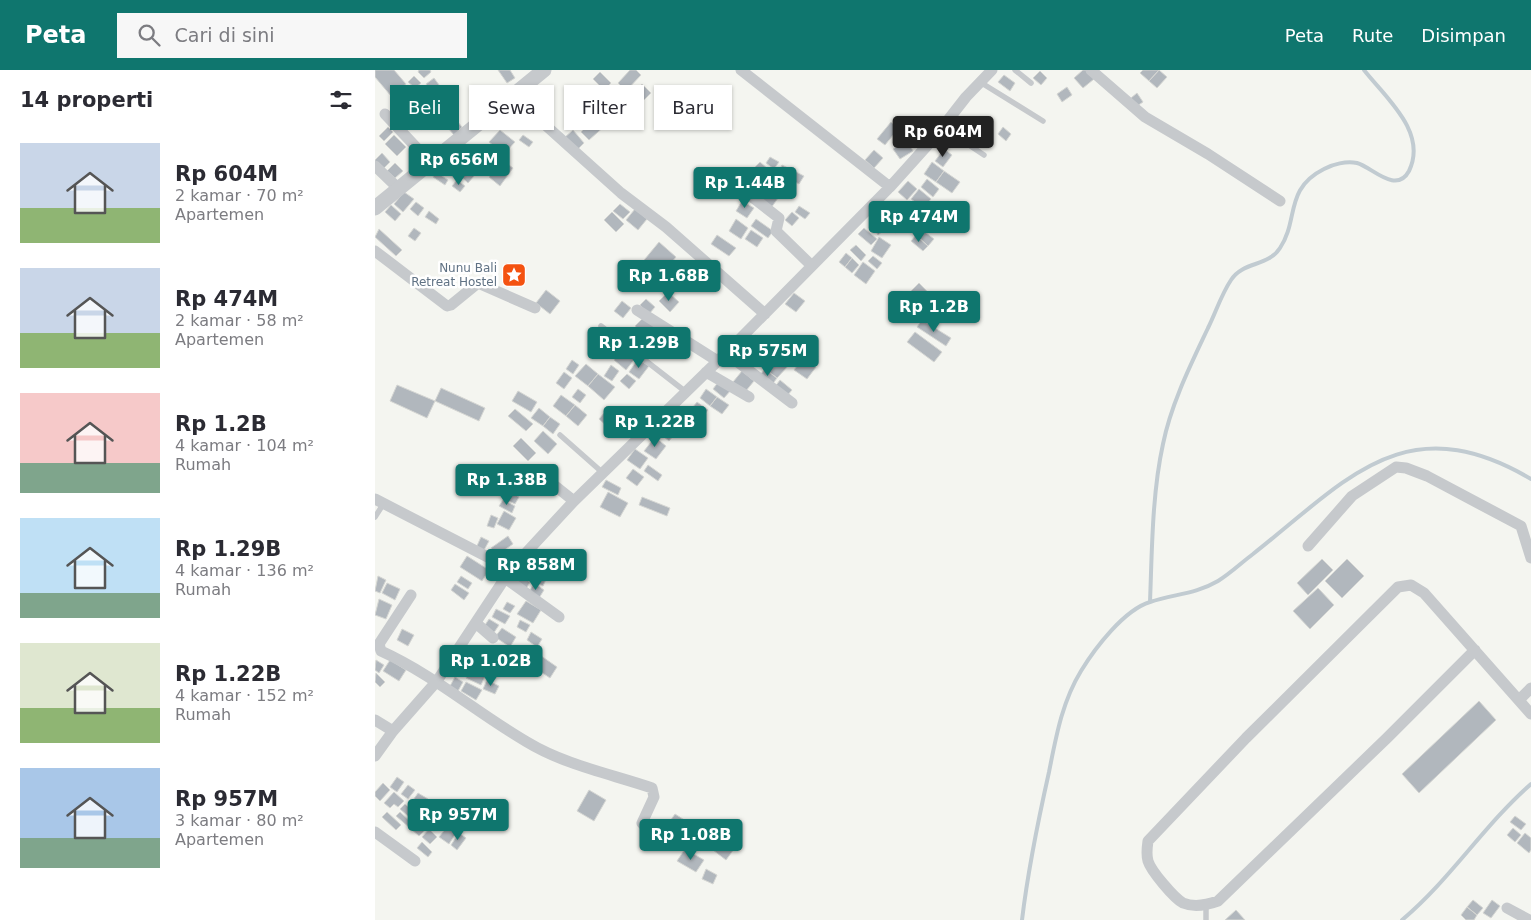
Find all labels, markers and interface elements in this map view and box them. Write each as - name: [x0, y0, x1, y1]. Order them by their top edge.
- search box: [117, 13, 467, 58]
- text: Peta: [25, 21, 87, 49]
- icon: search: [135, 21, 163, 49]
- text: Cari di sini: [175, 24, 274, 46]
- text: Peta: [1285, 25, 1324, 46]
- text: Rute: [1352, 25, 1393, 46]
- text: Disimpan: [1421, 25, 1506, 46]
- chip: Beli: [390, 85, 459, 130]
- chip: Sewa: [469, 85, 554, 130]
- chip: Filter: [564, 85, 644, 130]
- chip: Baru: [654, 85, 732, 130]
- icon: filters: [327, 86, 355, 114]
- text: 14 properti: [20, 88, 153, 112]
- pin: Rp 604M: [897, 116, 989, 158]
- text: Rp 604M: [904, 122, 982, 141]
- pin: Rp 656M: [413, 144, 505, 186]
- text: Rp 656M: [420, 150, 498, 169]
- text: Rp 604M: [175, 162, 278, 186]
- icon: home: [60, 163, 120, 223]
- pin: Rp 1.44B: [693, 166, 797, 209]
- text: Rp 1.44B: [704, 173, 786, 192]
- text: 2 kamar · 70 m²: [175, 186, 304, 205]
- pin: Rp 474M: [873, 200, 965, 243]
- text: Apartemen: [175, 205, 264, 224]
- text: Rp 474M: [880, 207, 958, 226]
- pin: Rp 1.68B: [617, 260, 721, 302]
- place label: Nunu Bali Retreat Hostel: [411, 261, 497, 289]
- place icon: Nunu Bali Retreat Hostel: [501, 262, 527, 288]
- text: Rp 1.68B: [628, 266, 710, 285]
- text: Rp 474M: [175, 287, 278, 311]
- icon: home: [60, 288, 120, 348]
- pin: Rp 1.2B: [888, 290, 980, 333]
- text: Rp 1.2B: [899, 297, 969, 316]
- text: 2 kamar · 58 m²: [175, 311, 304, 330]
- pin: Rp 1.29B: [587, 326, 691, 369]
- text: Apartemen: [175, 330, 264, 349]
- text: Rp 1.29B: [598, 333, 680, 352]
- pin: Rp 575M: [722, 334, 814, 377]
- text: Rp 575M: [729, 341, 807, 360]
- pin: Rp 1.22B: [603, 406, 707, 448]
- text: Rp 1.2B: [175, 412, 267, 436]
- text: Rp 1.22B: [614, 412, 696, 431]
- icon: home: [60, 413, 120, 473]
- text: 4 kamar · 104 m²: [175, 436, 314, 455]
- text: Rumah: [175, 455, 231, 474]
- pin: Rp 1.38B: [455, 464, 559, 506]
- text: Rp 1.38B: [466, 470, 548, 489]
- text: Rp 1.29B: [175, 537, 281, 561]
- icon: home: [60, 538, 120, 598]
- pin: Rp 858M: [490, 548, 582, 591]
- text: Rp 858M: [497, 555, 575, 574]
- text: 4 kamar · 136 m²: [175, 561, 314, 580]
- text: Rumah: [175, 580, 231, 599]
- pin: Rp 1.02B: [439, 644, 543, 687]
- text: Rp 1.02B: [450, 651, 532, 670]
- text: Rp 1.22B: [175, 662, 281, 686]
- icon: home: [60, 663, 120, 723]
- text: 4 kamar · 152 m²: [175, 686, 314, 705]
- text: Rumah: [175, 705, 231, 724]
- text: Rp 957M: [175, 787, 278, 811]
- icon: home: [60, 788, 120, 848]
- pin: Rp 957M: [412, 798, 504, 841]
- text: Rp 957M: [419, 805, 497, 824]
- text: 3 kamar · 80 m²: [175, 811, 304, 830]
- pin: Rp 1.08B: [639, 818, 743, 861]
- text: Rp 1.08B: [650, 825, 732, 844]
- text: Apartemen: [175, 830, 264, 849]

